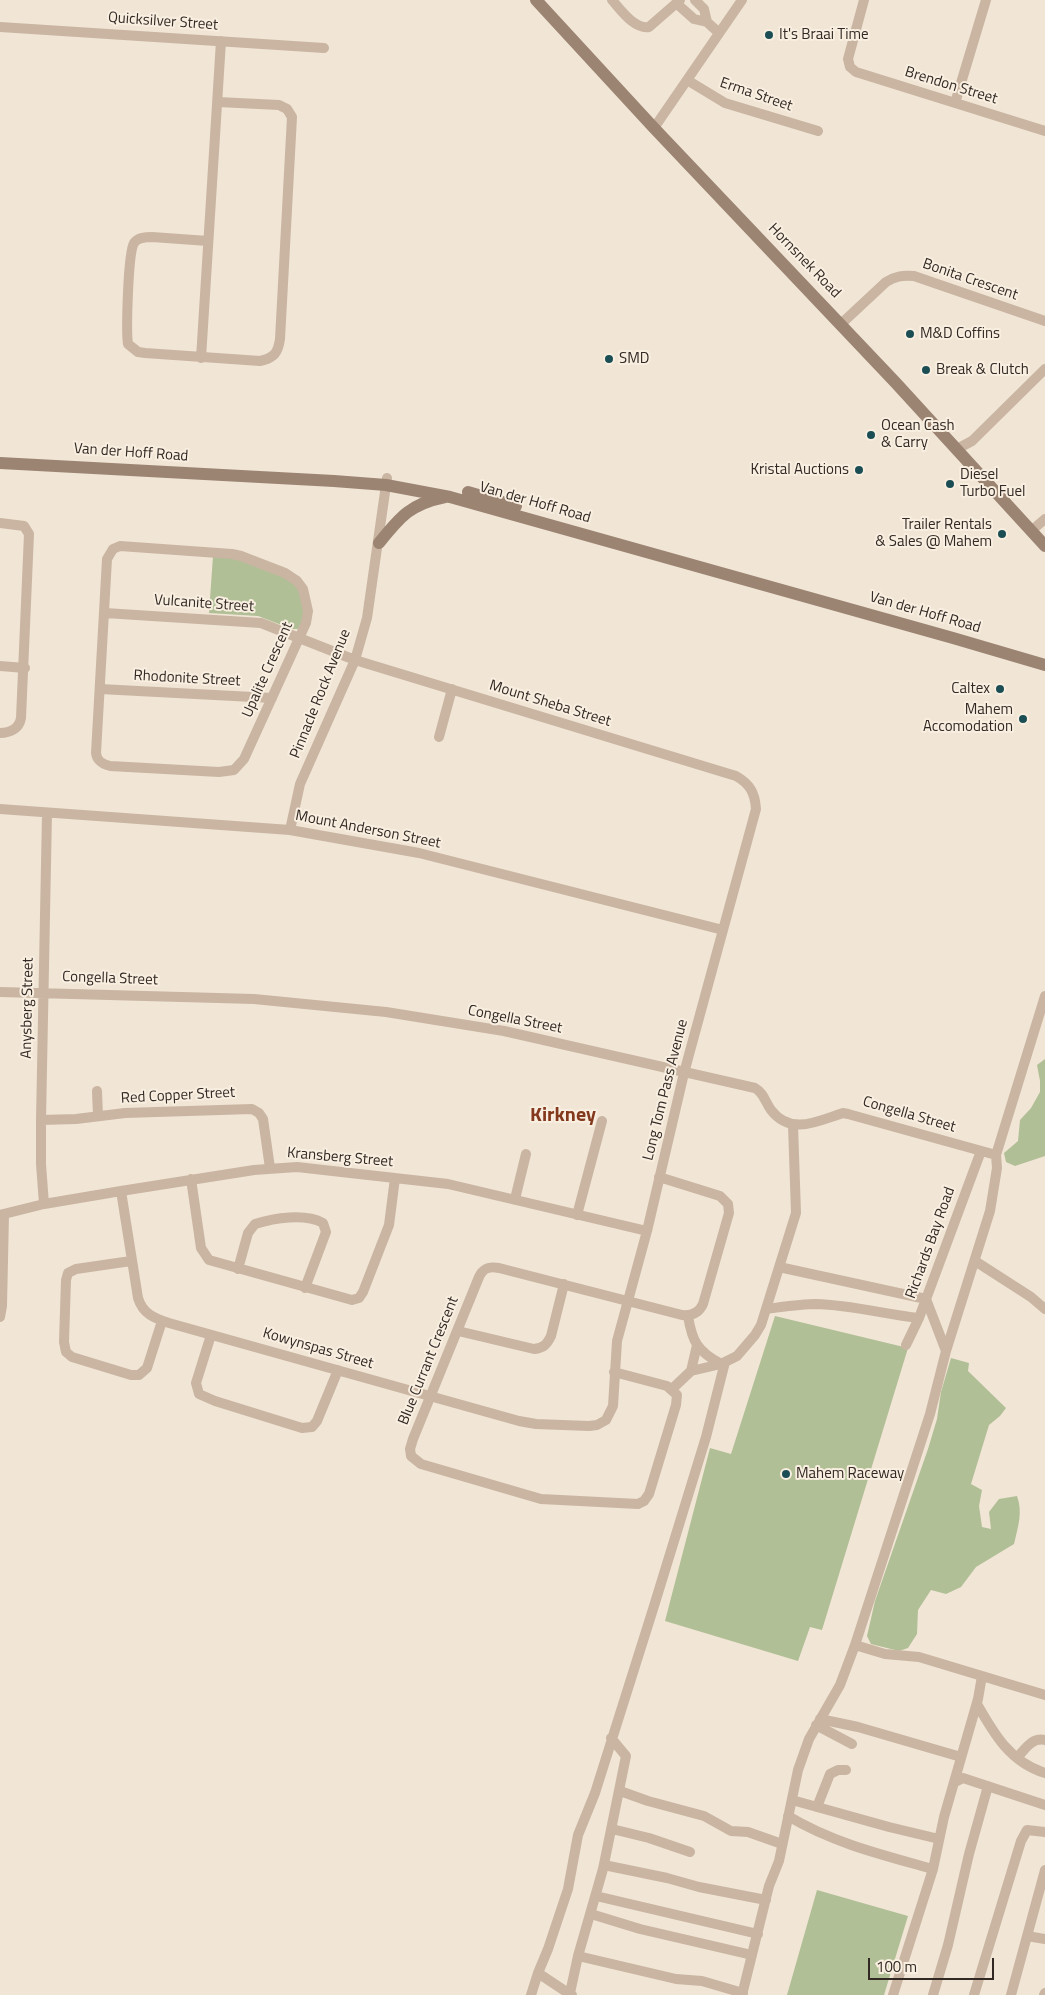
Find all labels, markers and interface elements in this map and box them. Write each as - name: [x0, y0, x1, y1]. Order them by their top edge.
- street label: Quicksilver Street: [107, 9, 219, 35]
- place label: It's Braai Time: [779, 26, 869, 44]
- marker: It's Braai Time: [763, 29, 775, 41]
- street label: Brendon Street: [903, 63, 999, 109]
- street label: Erma Street: [717, 74, 795, 116]
- street label: Hornsnek Road: [764, 220, 844, 302]
- street label: Bonita Crescent: [920, 255, 1020, 305]
- place label: M&D Coffins: [920, 325, 1000, 343]
- marker: M&D Coffins: [904, 328, 916, 340]
- place label: SMD: [619, 350, 649, 368]
- marker: SMD: [603, 353, 615, 365]
- place label: Break & Clutch: [936, 361, 1029, 379]
- marker: Break & Clutch: [920, 364, 932, 376]
- place label: Ocean Cash & Carry: [881, 417, 954, 452]
- marker: Ocean Cash & Carry: [865, 429, 877, 441]
- street label: Van der Hoff Road: [73, 440, 189, 466]
- place label: Kristal Auctions: [751, 461, 849, 479]
- marker: Kristal Auctions: [853, 464, 865, 476]
- place label: Diesel Turbo Fuel: [960, 466, 1025, 501]
- marker: Diesel Turbo Fuel: [944, 478, 956, 490]
- street label: Van der Hoff Road: [477, 479, 593, 527]
- place label: Trailer Rentals & Sales @ Mahem: [875, 516, 992, 551]
- marker: Trailer Rentals & Sales @ Mahem: [996, 528, 1008, 540]
- street label: Van der Hoff Road: [867, 589, 983, 637]
- street label: Vulcanite Street: [153, 592, 255, 616]
- street label: Upalite Crescent: [239, 619, 297, 721]
- street label: Pinnacle Rock Avenue: [287, 627, 355, 761]
- street label: Rhodonite Street: [133, 667, 241, 691]
- street label: Mount Sheba Street: [487, 677, 613, 731]
- place label: Caltex: [951, 680, 990, 698]
- marker: Caltex: [994, 683, 1006, 695]
- place label: Mahem Accomodation: [923, 701, 1013, 736]
- marker: Mahem Accomodation: [1017, 713, 1029, 725]
- street label: Mount Anderson Street: [294, 807, 442, 853]
- street label: Anysberg Street: [18, 957, 38, 1059]
- street label: Congella Street: [62, 968, 158, 990]
- street label: Congella Street: [466, 1002, 564, 1038]
- street label: Long Tom Pass Avenue: [640, 1018, 692, 1162]
- street label: Red Copper Street: [120, 1084, 236, 1108]
- street label: Congella Street: [861, 1093, 957, 1137]
- district label: Kirkney: [530, 1104, 596, 1128]
- street label: Kransberg Street: [286, 1144, 394, 1172]
- street label: Richards Bay Road: [902, 1185, 960, 1301]
- street label: Blue Currant Crescent: [395, 1294, 463, 1428]
- street label: Kowynspas Street: [261, 1325, 375, 1373]
- place label: Mahem Raceway: [796, 1465, 904, 1483]
- marker: Mahem Raceway: [780, 1468, 792, 1480]
- scale bar: [870, 1948, 996, 1980]
- text: 100 m: [876, 1955, 917, 1978]

